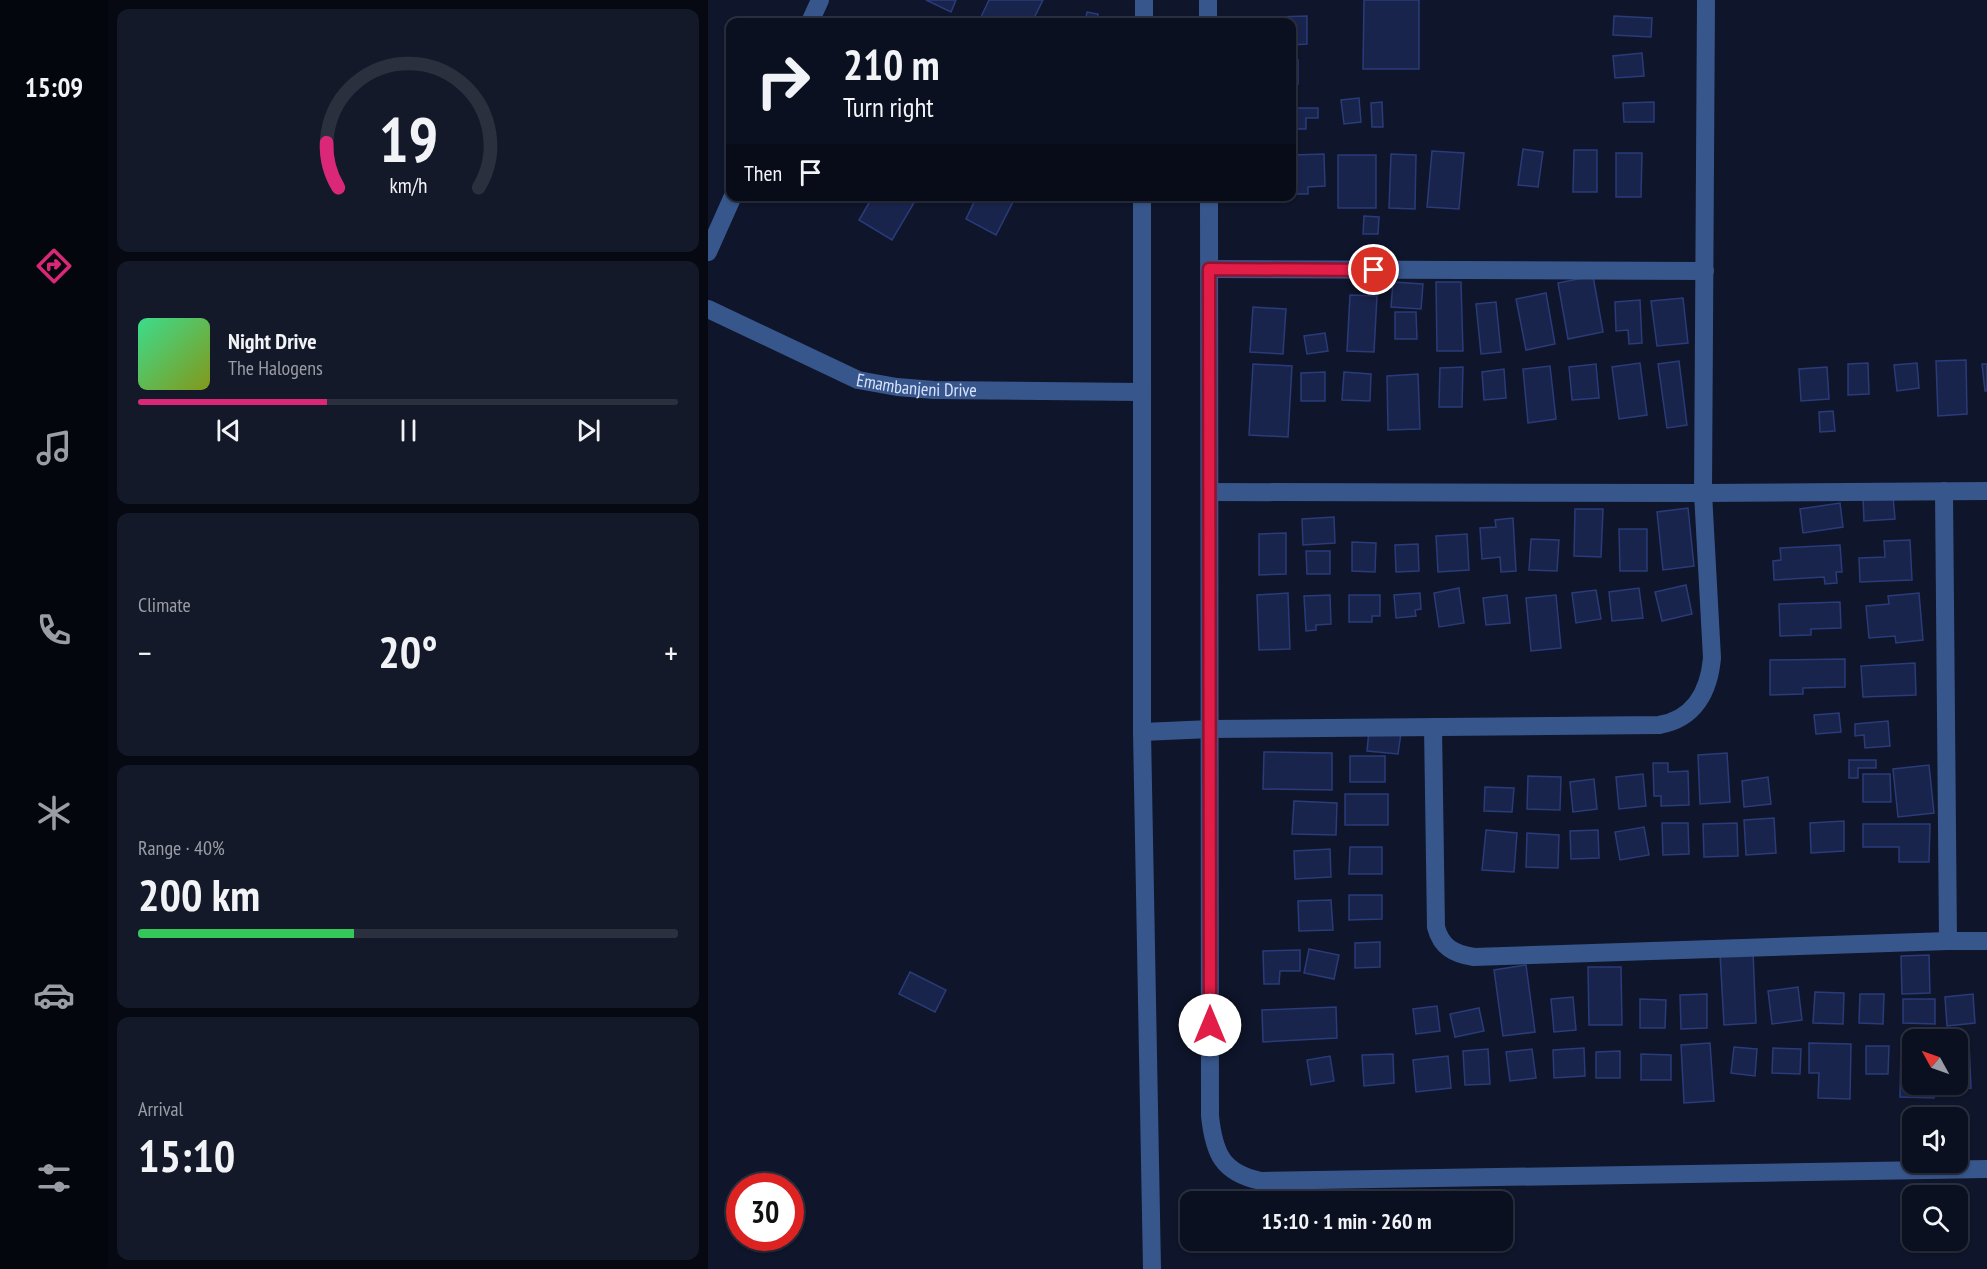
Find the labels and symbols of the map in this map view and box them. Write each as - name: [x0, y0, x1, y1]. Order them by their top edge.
- pin: [1348, 244, 1399, 295]
- street label: Emambanjeni Drive: [855, 368, 977, 401]
- position arrow: [1178, 993, 1242, 1057]
- north arrow: [1902, 1029, 1968, 1095]
- speed limit sign: 30: [726, 1173, 804, 1251]

